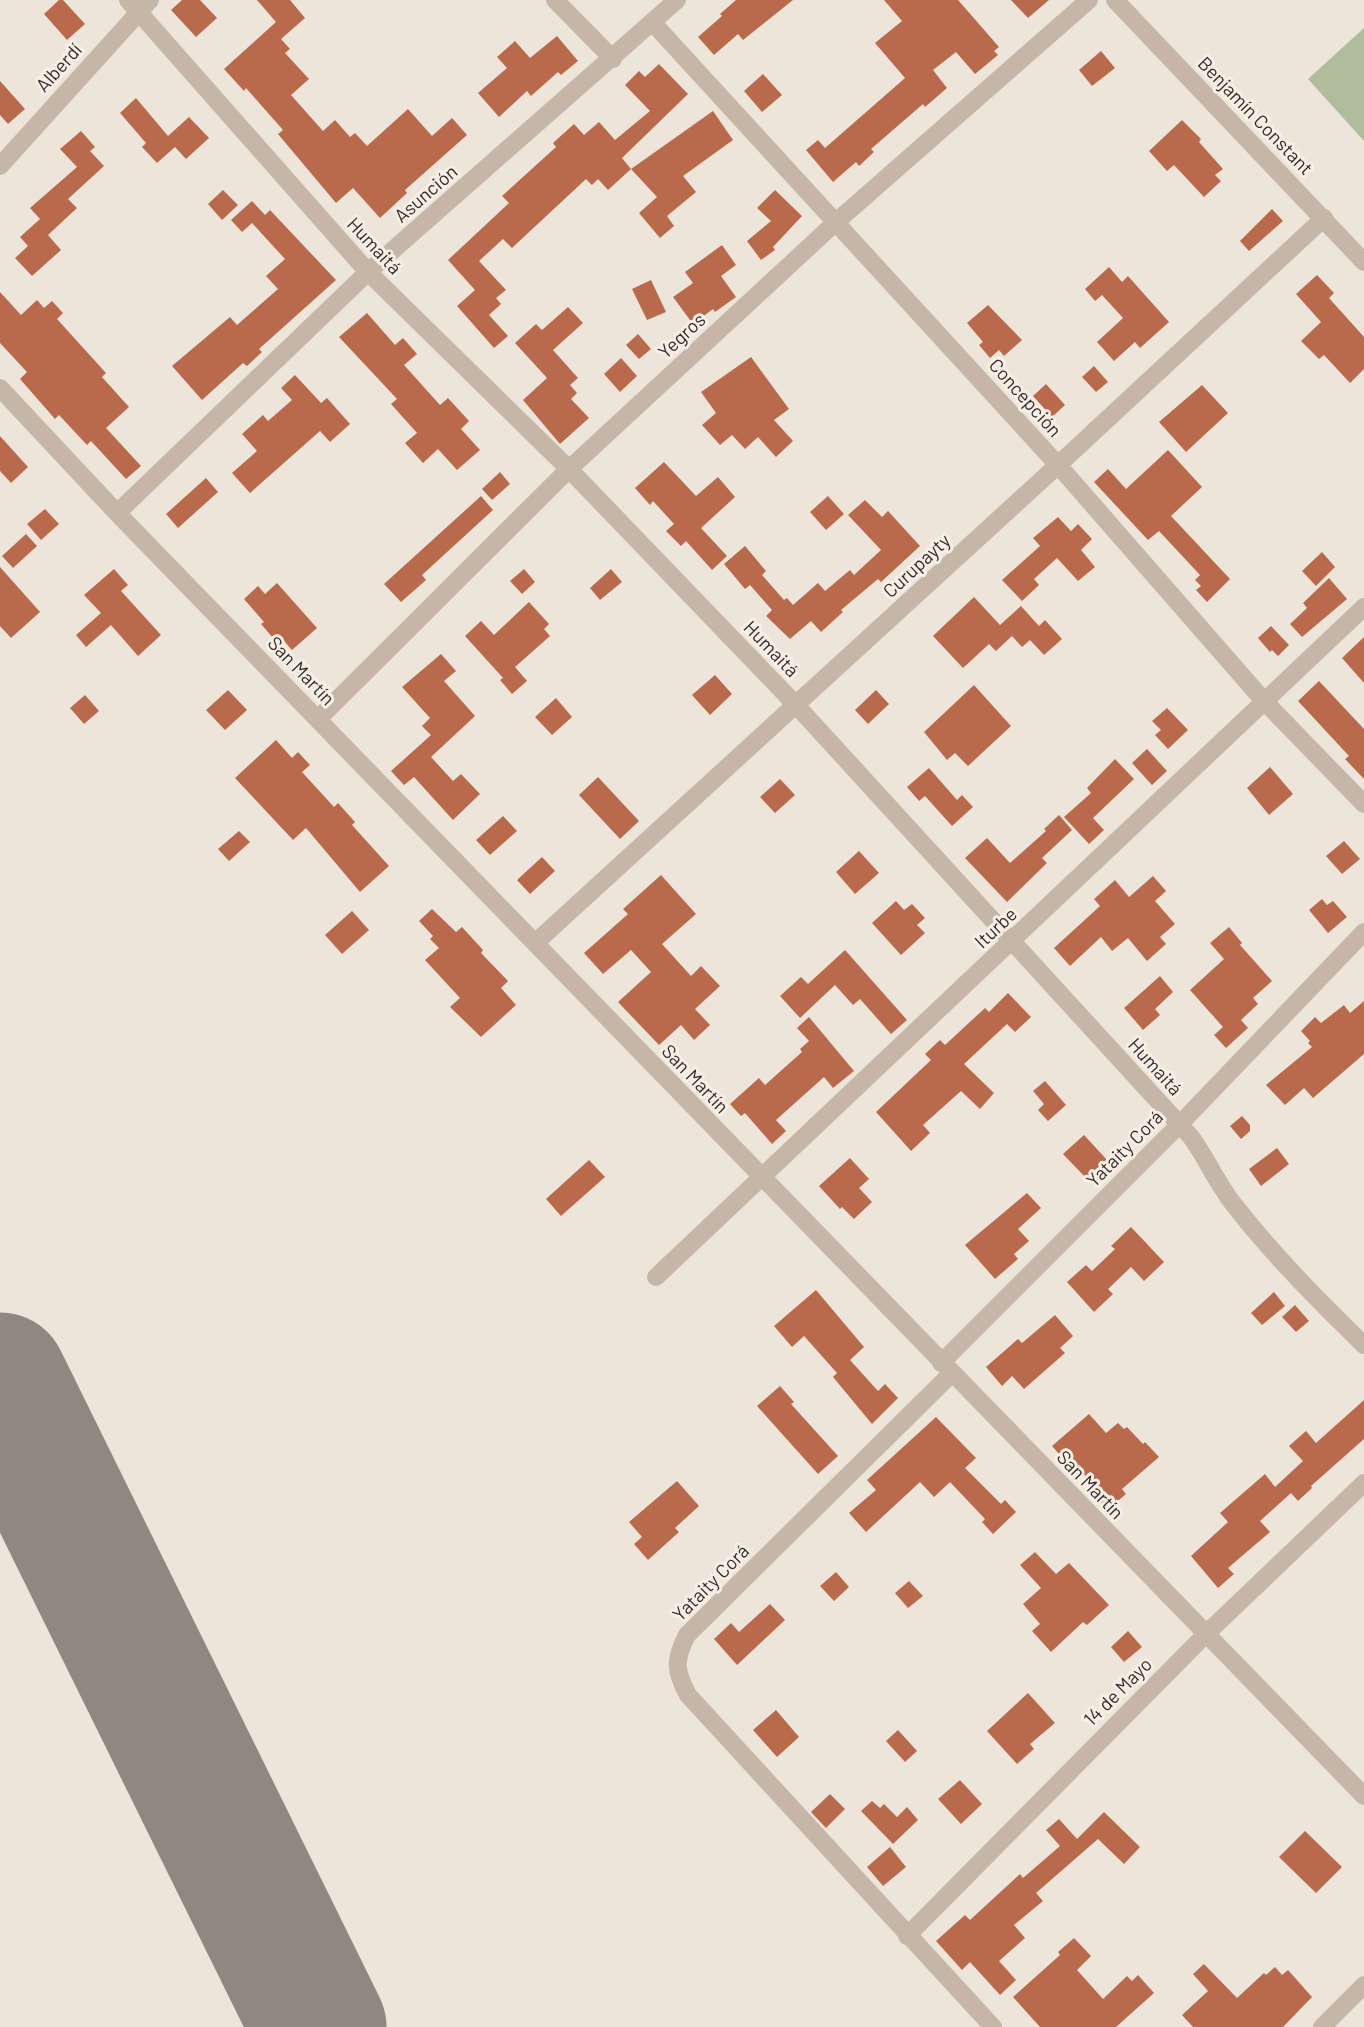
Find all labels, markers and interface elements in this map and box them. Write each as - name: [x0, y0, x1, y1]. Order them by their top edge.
- street label: Alberdí: [31, 39, 87, 97]
- street label: Benjamín Constant: [1193, 52, 1317, 180]
- street label: Asunción: [390, 160, 462, 228]
- street label: Humaitá: [342, 213, 406, 279]
- street label: Yegros: [654, 308, 710, 364]
- street label: Concepción: [984, 354, 1066, 442]
- street label: Curupayty: [879, 529, 955, 603]
- street label: Humaitá: [739, 616, 803, 682]
- street label: San Martín: [263, 632, 339, 710]
- street label: Iturbe: [970, 903, 1022, 953]
- street label: Humaitá: [1123, 1034, 1187, 1100]
- street label: San Martín: [657, 1040, 733, 1118]
- street label: Yataity Corá: [1082, 1106, 1168, 1192]
- street label: San Martín: [1052, 1446, 1128, 1524]
- street label: Yataity Corá: [668, 1540, 754, 1626]
- street label: 14 de Mayo: [1079, 1653, 1157, 1731]

